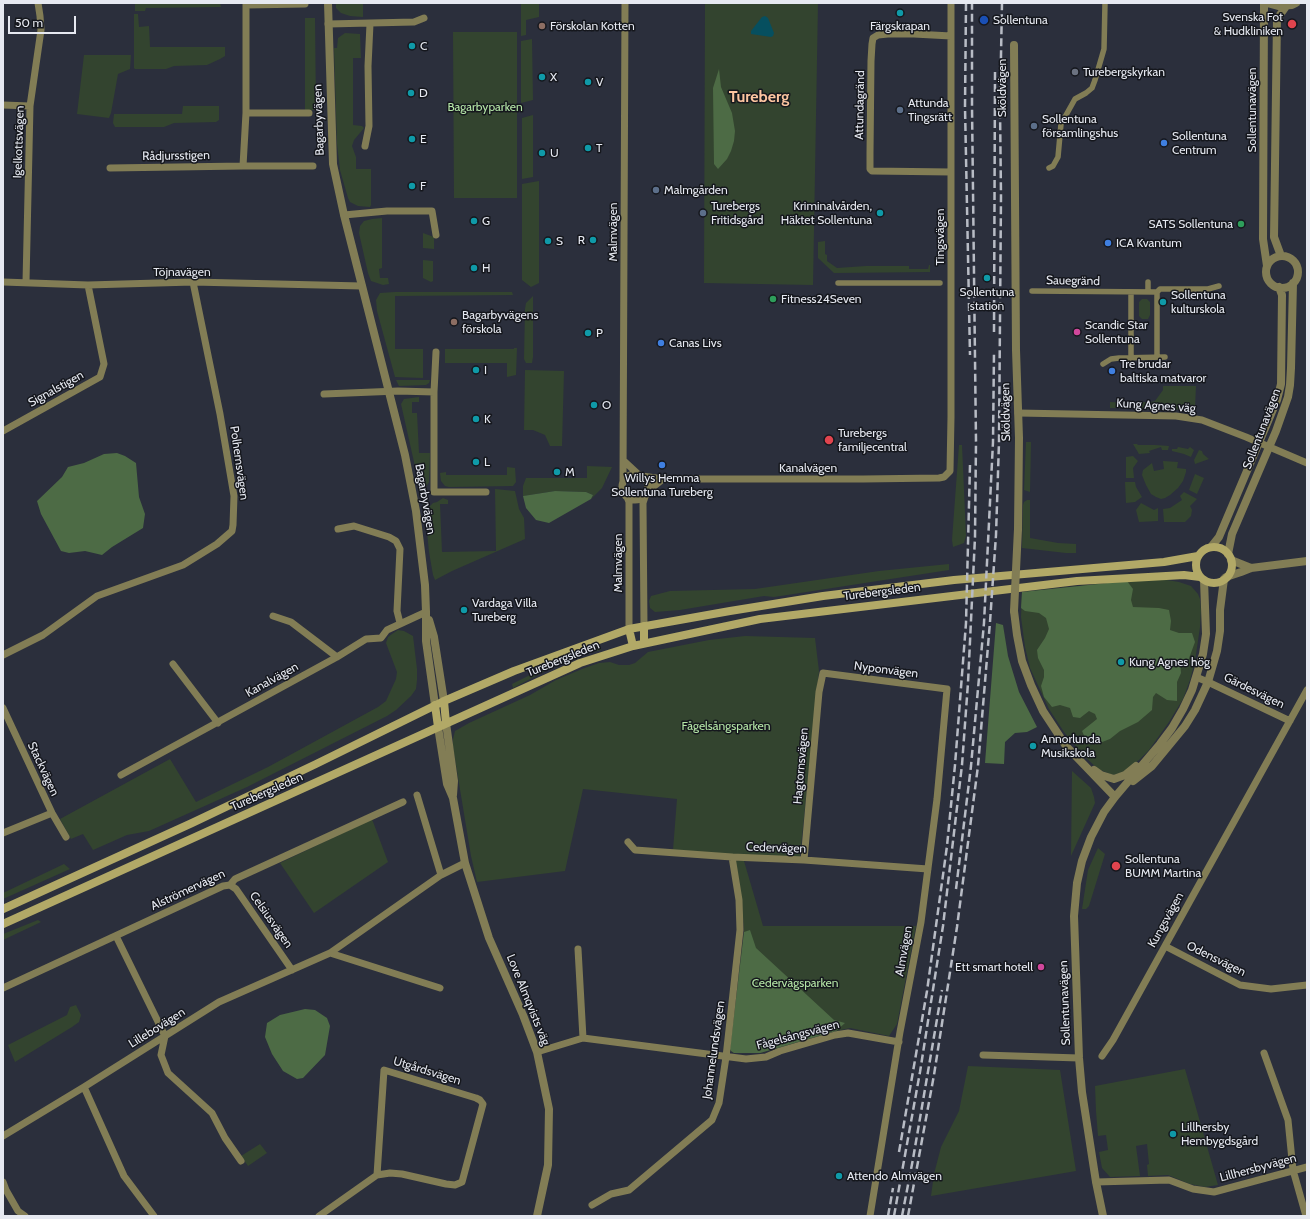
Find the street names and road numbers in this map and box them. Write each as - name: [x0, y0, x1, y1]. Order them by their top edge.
- street label: Sköldvägen: [995, 59, 1009, 117]
- street label: Sollentunavägen: [1245, 68, 1259, 152]
- street label: Attundagränd: [852, 70, 868, 140]
- street label: Bagarbyvägen: [311, 84, 327, 156]
- street label: Igelkottsvägen: [11, 105, 27, 179]
- street label: Rådjursstigen: [142, 148, 210, 164]
- street label: Malmvägen: [606, 202, 620, 262]
- street label: Tingsvägen: [933, 209, 947, 265]
- street label: Töjnavägen: [153, 265, 211, 279]
- street label: Sauegränd: [1046, 273, 1100, 289]
- street label: Signalstigen: [26, 368, 86, 410]
- street label: Sköldvägen: [998, 383, 1014, 441]
- street label: Sollentunavägen: [1240, 387, 1284, 471]
- street label: Kung Agnes väg: [1116, 396, 1196, 416]
- street label: Polhemsvägen: [227, 425, 251, 501]
- street label: Kanalvägen: [779, 461, 837, 475]
- street label: Bagarbyvägen: [412, 463, 438, 535]
- street label: Malmvägen: [611, 533, 625, 593]
- street label: Turebergsleden: [843, 580, 921, 604]
- street label: Turebergsleden: [524, 638, 602, 680]
- street label: Nyponvägen: [853, 659, 919, 681]
- street label: Kanalvägen: [243, 660, 301, 700]
- street label: Gärdesvägen: [1221, 670, 1287, 712]
- street label: Hagtornsvägen: [790, 727, 812, 805]
- street label: Stackvägen: [24, 740, 62, 798]
- street label: Turebergsleden: [229, 770, 305, 814]
- street label: Cedervägen: [746, 840, 806, 856]
- street label: Alströmervägen: [149, 867, 227, 913]
- street label: Celsiusvägen: [246, 889, 296, 951]
- street label: Kungsvägen: [1145, 890, 1187, 950]
- street label: Almvägen: [892, 925, 916, 977]
- street label: Odensvägen: [1184, 938, 1248, 980]
- street label: Love Almqvists väg: [503, 952, 553, 1048]
- street label: Sollentunavägen: [1056, 960, 1074, 1046]
- street label: Johannelundsvägen: [700, 1000, 728, 1100]
- street label: Lillebovägen: [126, 1005, 188, 1051]
- street label: Fågelsångsvägen: [755, 1017, 841, 1053]
- street label: Utgårdsvägen: [391, 1054, 463, 1088]
- street label: Lillhersbyvägen: [1218, 1151, 1298, 1185]

